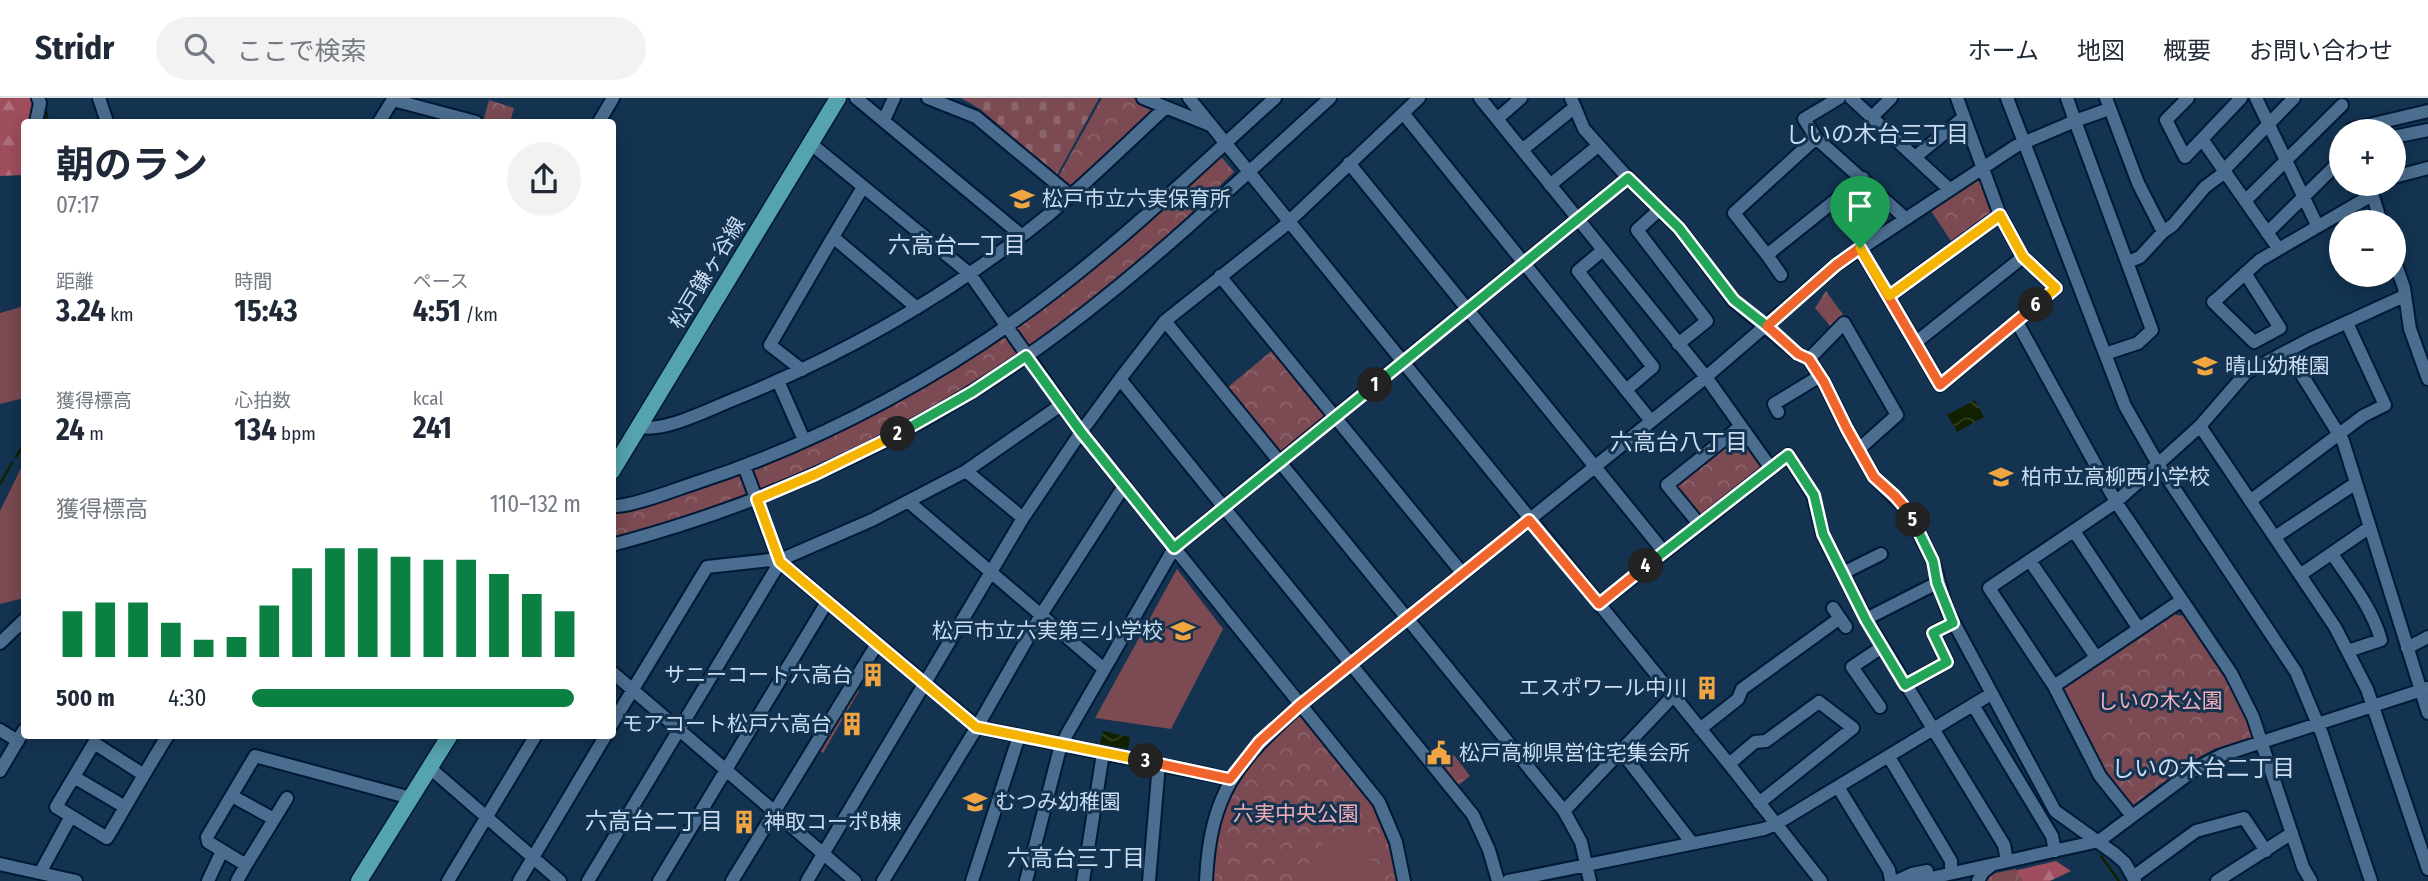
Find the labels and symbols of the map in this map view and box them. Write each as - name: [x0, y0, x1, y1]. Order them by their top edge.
- district label: しいの木台三丁目: [1785, 120, 1969, 148]
- pin: [1830, 176, 1890, 248]
- school or university icon: 松戸市立六実保育所: [1008, 185, 1036, 213]
- place label: 松戸市立六実保育所: [1042, 186, 1231, 212]
- street label: 松戸鎌ヶ谷線: [663, 212, 751, 334]
- district label: 六高台一丁目: [888, 231, 1026, 259]
- pin: 6: [2018, 288, 2054, 322]
- school or university icon: 晴山幼稚園: [2191, 352, 2219, 380]
- place label: 晴山幼稚園: [2225, 353, 2330, 379]
- pin: 1: [1358, 368, 1392, 402]
- pin: 2: [880, 416, 916, 452]
- district label: 六高台八丁目: [1610, 428, 1748, 456]
- school or university icon: 柏市立高柳西小学校: [1987, 463, 2015, 491]
- place label: 柏市立高柳西小学校: [2021, 464, 2210, 490]
- pin: 5: [1896, 502, 1930, 538]
- pin: 4: [1628, 548, 1664, 584]
- school or university icon: 松戸市立六実第三小学校: [1169, 617, 1197, 645]
- place label: 松戸市立六実第三小学校: [932, 618, 1163, 644]
- building icon: サニーコート六高台: [859, 661, 887, 689]
- place label: サニーコート六高台: [664, 662, 853, 688]
- building icon: エスポワール中川: [1693, 674, 1721, 702]
- place label: エスポワール中川: [1519, 675, 1687, 701]
- park label: しいの木公園: [2097, 688, 2223, 714]
- building icon: モアコート松戸六高台: [838, 710, 866, 738]
- place label: モアコート松戸六高台: [622, 711, 832, 737]
- public building icon: 松戸高柳県営住宅集会所: [1425, 739, 1453, 767]
- place label: 松戸高柳県営住宅集会所: [1459, 740, 1690, 766]
- pin: 3: [1128, 744, 1164, 778]
- district label: しいの木台二丁目: [2111, 754, 2295, 782]
- school or university icon: むつみ幼稚園: [961, 788, 989, 816]
- place label: むつみ幼稚園: [995, 789, 1121, 815]
- park label: 六実中央公園: [1233, 801, 1359, 827]
- district label: 六高台二丁目: [585, 807, 723, 835]
- building icon: 神取コーポB棟: [730, 808, 758, 836]
- place label: 神取コーポB棟: [764, 809, 902, 835]
- district label: 六高台三丁目: [1007, 844, 1145, 872]

